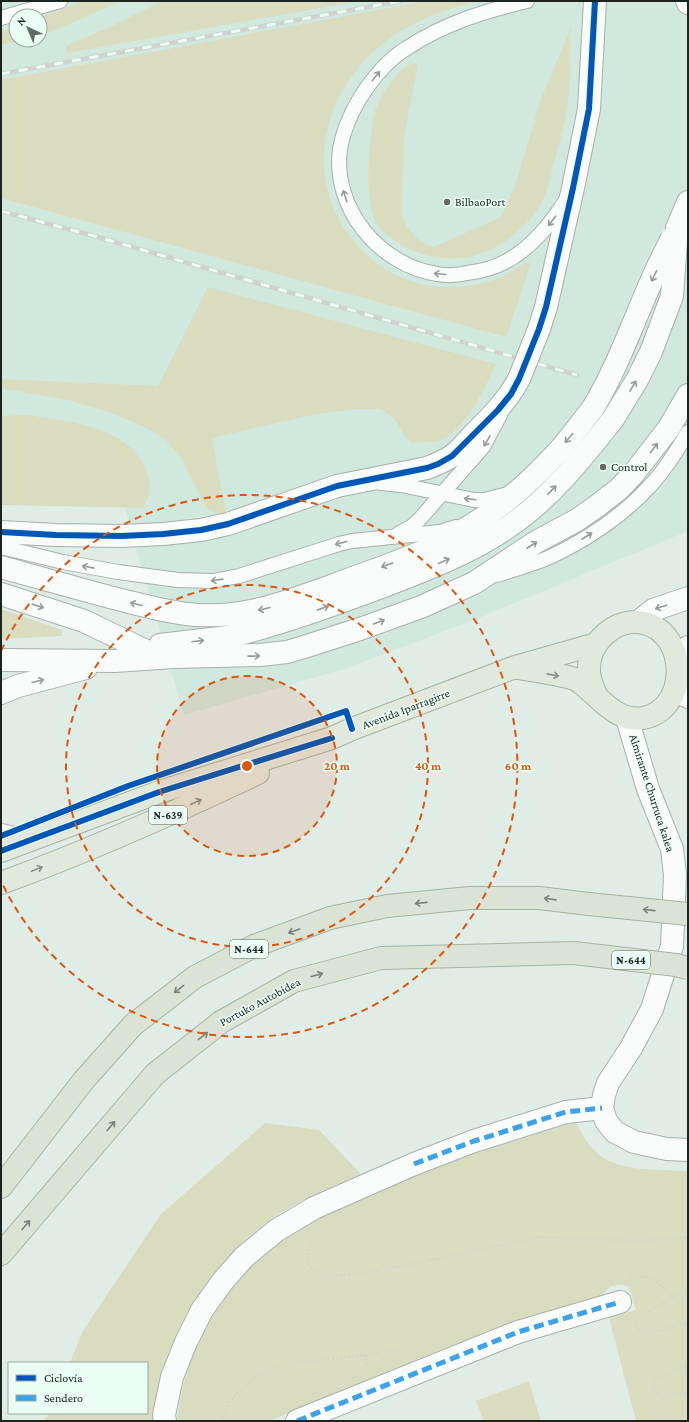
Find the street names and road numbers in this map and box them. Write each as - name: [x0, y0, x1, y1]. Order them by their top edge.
- street label: Avenida Iparragirre: [360, 686, 452, 732]
- street label: Almirante Churruca kalea: [626, 732, 678, 854]
- road number: N-639: [149, 806, 187, 824]
- road number: N-644: [230, 940, 268, 958]
- road number: N-644: [612, 951, 650, 969]
- street label: Portuko Autobidea: [217, 975, 303, 1029]

